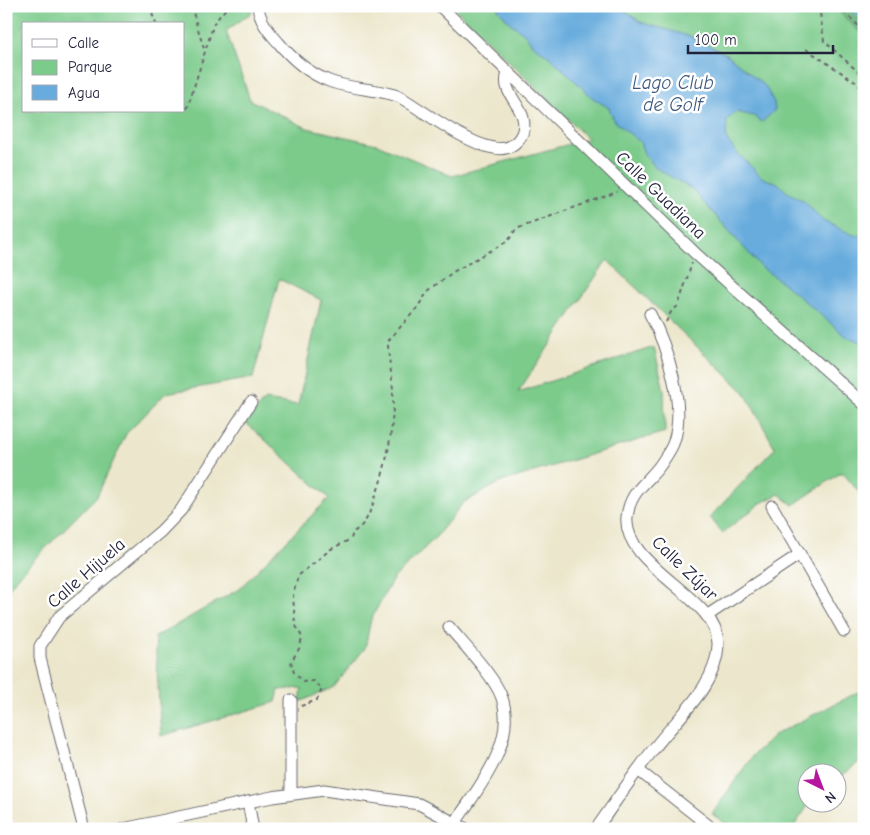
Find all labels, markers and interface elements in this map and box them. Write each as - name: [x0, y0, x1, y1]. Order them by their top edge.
- legend: [22, 22, 185, 112]
- scale bar: [688, 22, 832, 54]
- text: 100 m: [695, 31, 737, 49]
- text: Calle: [68, 34, 100, 52]
- text: Parque: [68, 58, 113, 76]
- water label: Lago Club de Golf: [632, 72, 714, 116]
- text: Agua: [68, 84, 100, 102]
- street label: Calle Guadiana: [611, 147, 710, 243]
- street label: Calle Zújar: [647, 532, 723, 606]
- street label: Calle Hijuela: [43, 534, 129, 613]
- north arrow: [798, 762, 848, 812]
- text: N: [821, 788, 839, 807]

